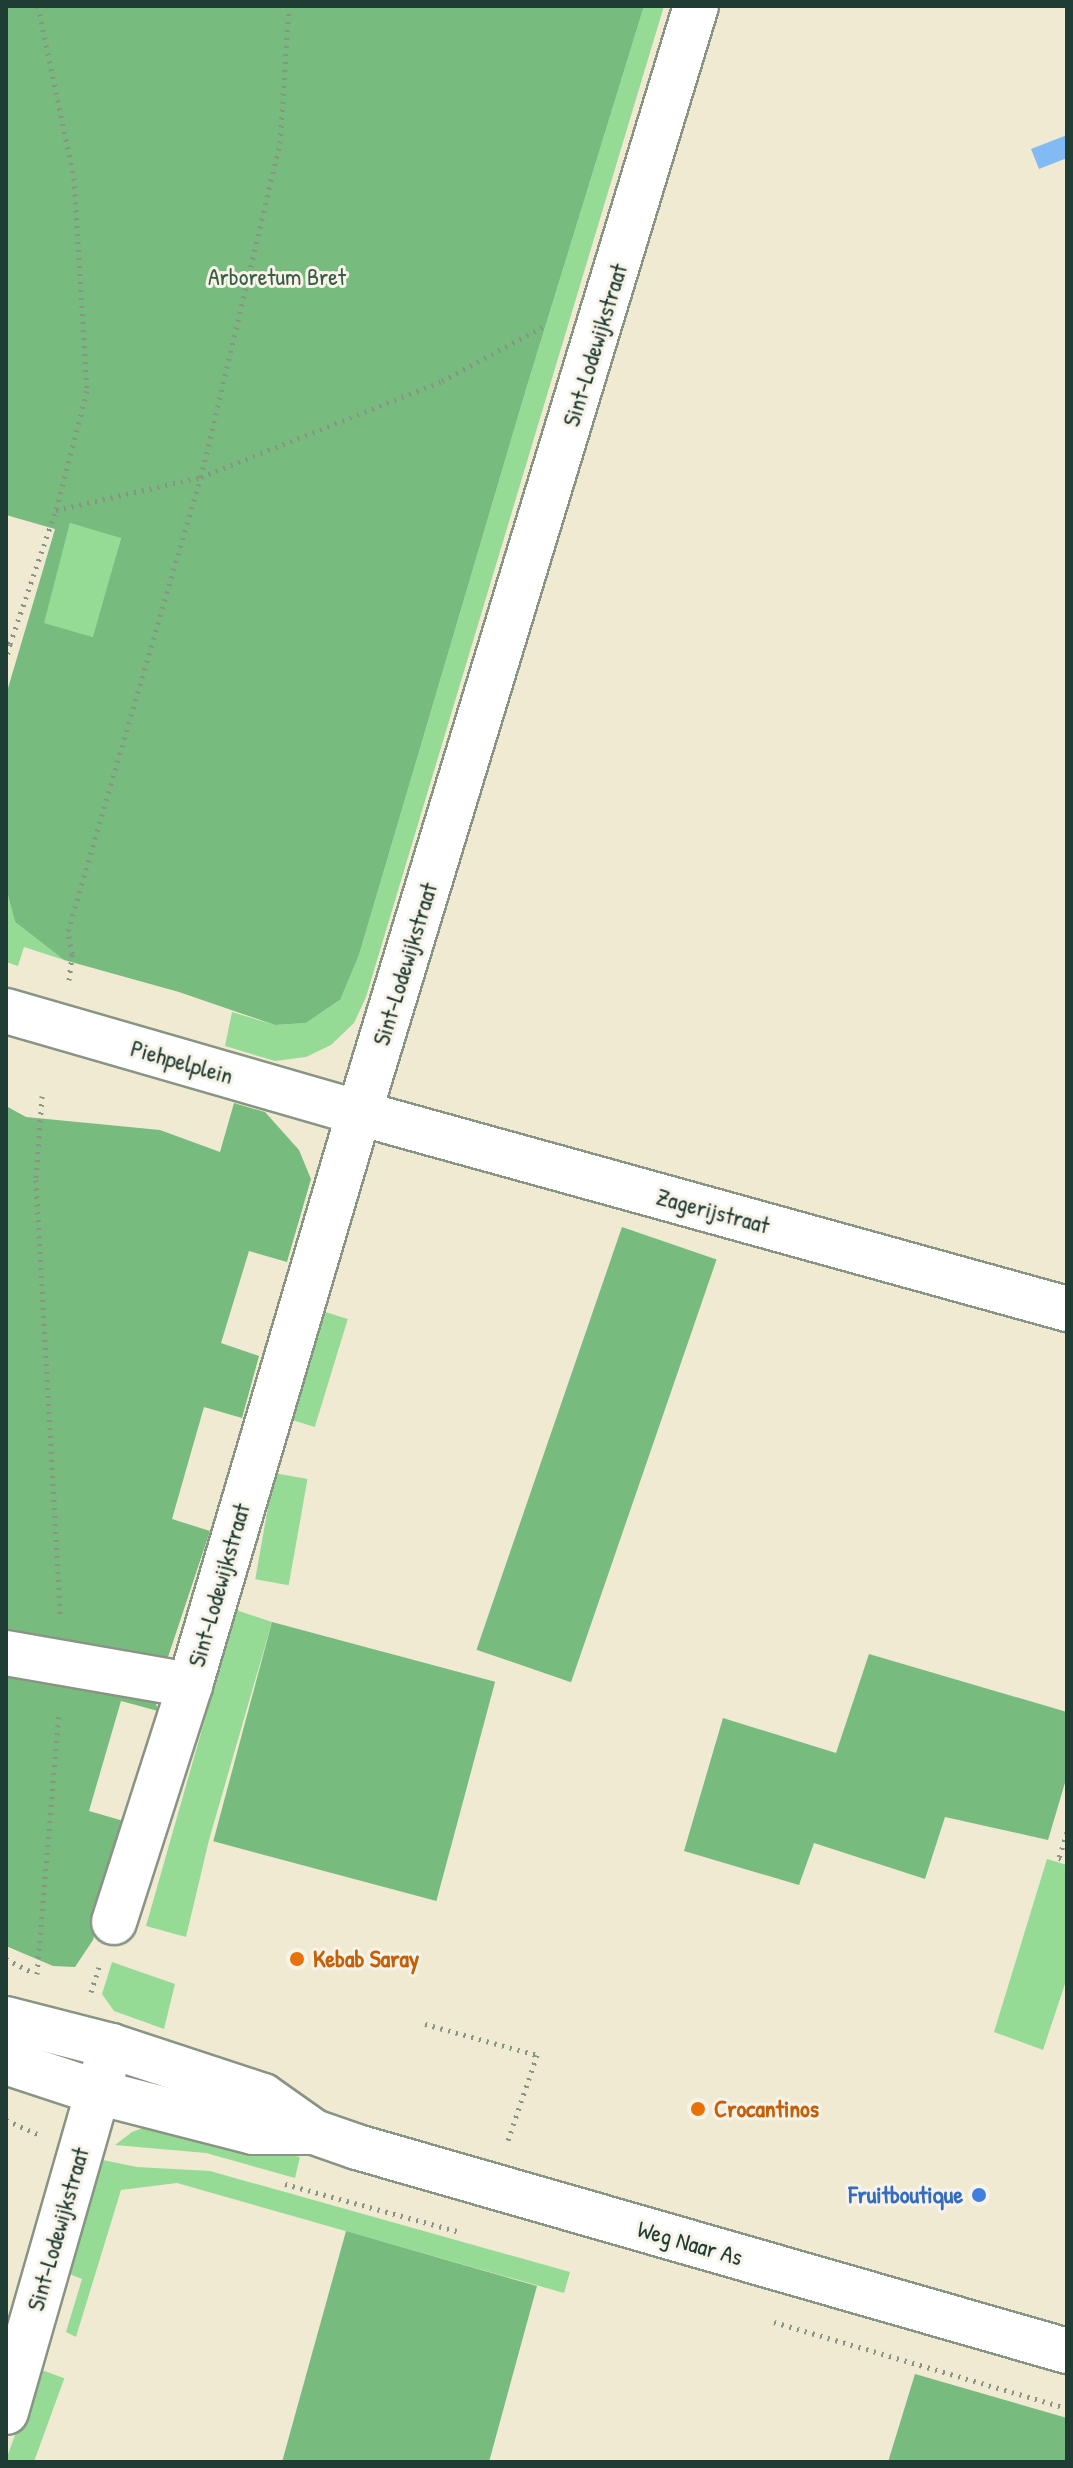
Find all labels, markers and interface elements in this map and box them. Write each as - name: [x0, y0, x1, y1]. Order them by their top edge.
- street label: Sint-Lodewijkstraat: [557, 260, 633, 430]
- park label: Arboretum Bret: [208, 263, 346, 291]
- street label: Sint-Lodewijkstraat: [367, 879, 443, 1049]
- street label: Piehpelplein: [127, 1034, 237, 1090]
- street label: Zagerijstraat: [653, 1182, 773, 1240]
- street label: Sint-Lodewijkstraat: [182, 1500, 256, 1670]
- place label: Kebab Saray: [313, 1945, 419, 1973]
- marker: Kebab Saray: [288, 1950, 306, 1968]
- place label: Crocantinos: [714, 2095, 819, 2123]
- marker: Crocantinos: [689, 2100, 707, 2118]
- street label: Sint-Lodewijkstraat: [21, 2144, 95, 2314]
- place label: Fruitboutique: [848, 2181, 963, 2209]
- marker: Fruitboutique: [970, 2186, 988, 2204]
- street label: Weg Naar As: [634, 2214, 746, 2272]

